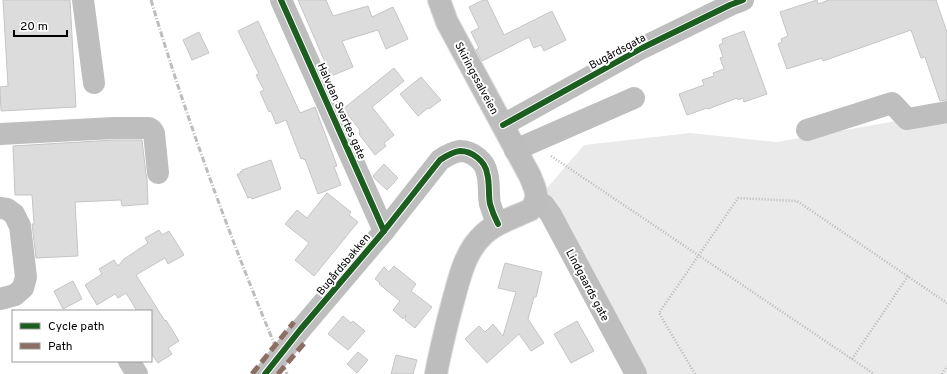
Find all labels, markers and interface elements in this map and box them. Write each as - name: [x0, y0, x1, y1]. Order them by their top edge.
- scale bar: [14, 12, 67, 38]
- text: 20 m: [20, 19, 48, 35]
- street label: Bugårdsgata: [587, 31, 648, 73]
- street label: Skiringssalveien: [451, 40, 501, 117]
- street label: Halvdan Svartes gate: [314, 61, 369, 162]
- street label: Bugårdsbakken: [314, 231, 374, 298]
- street label: Lindgaards gate: [562, 247, 612, 324]
- legend: [12, 310, 152, 362]
- text: Cycle path: [48, 319, 105, 335]
- text: Path: [48, 339, 73, 355]

